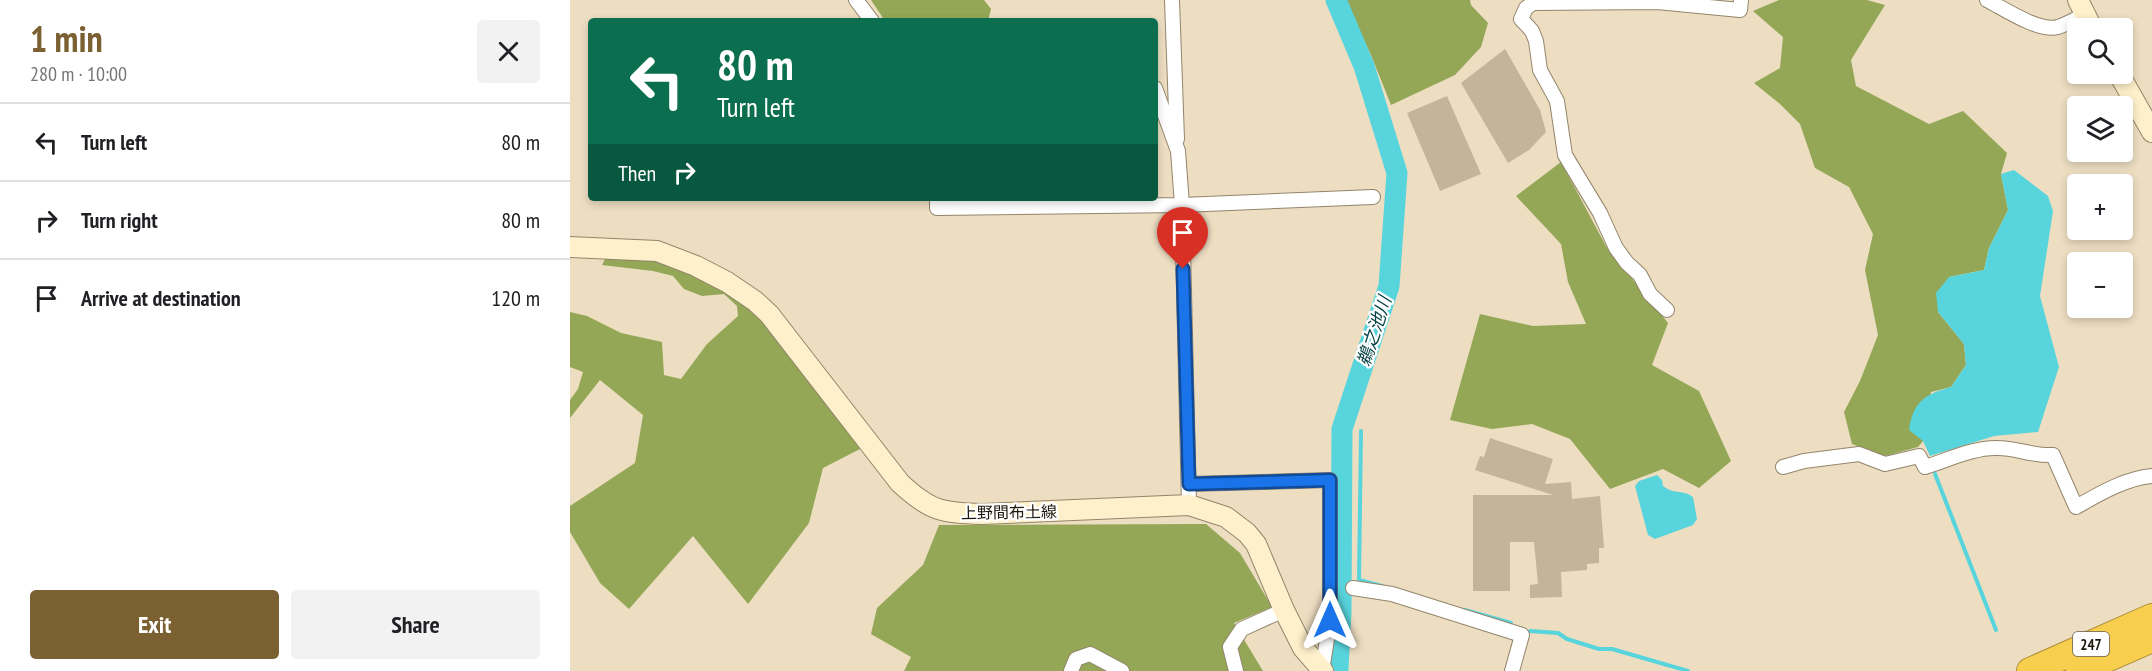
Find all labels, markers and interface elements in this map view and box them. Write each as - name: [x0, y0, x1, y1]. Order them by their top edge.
- text: 1 min: [30, 15, 103, 62]
- map controls: [2067, 18, 2133, 318]
- button: search: [2067, 18, 2133, 84]
- button: close: [477, 20, 540, 83]
- text: 80 m: [717, 37, 794, 92]
- icon: left: [618, 42, 696, 120]
- text: 280 m · 10:00: [30, 61, 127, 87]
- text: Turn left: [717, 90, 795, 124]
- button: layers: [2067, 96, 2133, 162]
- icon: left: [30, 126, 63, 159]
- text: Turn left: [81, 128, 147, 156]
- text: 80 m: [501, 128, 540, 156]
- icon: right: [668, 156, 701, 189]
- text: Then: [618, 159, 656, 187]
- button: +: [2067, 174, 2133, 240]
- icon: right: [30, 204, 63, 237]
- text: Turn right: [81, 206, 158, 234]
- text: 80 m: [501, 206, 540, 234]
- pin: [1157, 207, 1208, 269]
- icon: arrive: [1166, 216, 1199, 249]
- button: −: [2067, 252, 2133, 318]
- icon: arrive: [30, 282, 63, 315]
- text: Arrive at destination: [81, 284, 241, 312]
- text: 120 m: [491, 284, 540, 312]
- water label: 鵜之池川: [1352, 291, 1397, 369]
- street label: 上野間布土線: [961, 501, 1057, 523]
- position arrow: [1298, 588, 1362, 652]
- button: Exit: [30, 590, 279, 659]
- button: Share: [291, 590, 540, 659]
- road number: 247: [2073, 632, 2109, 656]

